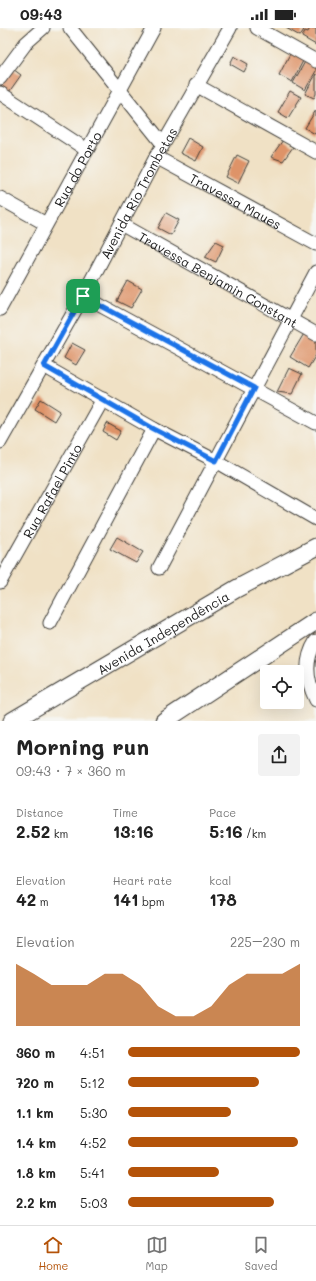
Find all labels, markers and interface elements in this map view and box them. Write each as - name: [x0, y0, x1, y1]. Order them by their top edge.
- text: 09:43: [20, 4, 62, 24]
- street label: Avenida Rio Trombetas: [96, 124, 180, 261]
- street label: Rua do Porto: [49, 128, 105, 209]
- street label: Travessa Maues: [187, 169, 285, 232]
- street label: Travessa Benjamin Constant: [136, 227, 302, 331]
- pin: [66, 279, 100, 313]
- icon: arrive: [72, 285, 94, 307]
- street label: Rua Rafael Pinto: [18, 440, 85, 541]
- street label: Avenida Independência: [94, 587, 232, 678]
- map controls: [260, 665, 304, 709]
- button: locate: [260, 665, 304, 709]
- text: Morning run: [16, 732, 149, 761]
- button: share: [258, 734, 300, 776]
- text: 09:43 · 7 × 360 m: [16, 762, 126, 779]
- text: Distance: [16, 805, 63, 820]
- text: Time: [113, 805, 138, 820]
- text: Pace: [209, 805, 236, 820]
- text: 2.52: [16, 820, 50, 842]
- text: 13:16: [113, 820, 154, 842]
- text: 5:16: [209, 820, 242, 842]
- text: km: [50, 826, 68, 841]
- text: /km: [242, 826, 266, 841]
- text: Elevation: [16, 873, 65, 888]
- text: Heart rate: [113, 873, 172, 888]
- text: kcal: [209, 873, 231, 888]
- text: 42: [16, 888, 36, 910]
- text: 141: [113, 888, 139, 910]
- text: 178: [209, 888, 237, 910]
- text: m: [36, 894, 49, 909]
- text: bpm: [139, 894, 165, 909]
- text: Elevation: [16, 933, 74, 950]
- text: 225–230 m: [230, 933, 300, 950]
- text: 360 m: [16, 1044, 55, 1061]
- text: 4:51: [80, 1044, 105, 1061]
- text: 720 m: [16, 1074, 54, 1091]
- text: 5:12: [80, 1074, 105, 1091]
- text: 1.1 km: [16, 1104, 54, 1121]
- text: 5:30: [80, 1104, 107, 1121]
- text: 1.4 km: [16, 1134, 56, 1151]
- text: 4:52: [80, 1134, 106, 1151]
- text: 1.8 km: [16, 1164, 56, 1181]
- text: 5:41: [80, 1164, 105, 1181]
- text: 2.2 km: [16, 1194, 57, 1211]
- text: 5:03: [80, 1194, 107, 1211]
- tab: Home: [38, 1234, 68, 1273]
- tab: Map: [145, 1234, 168, 1273]
- tab: Saved: [245, 1234, 277, 1273]

